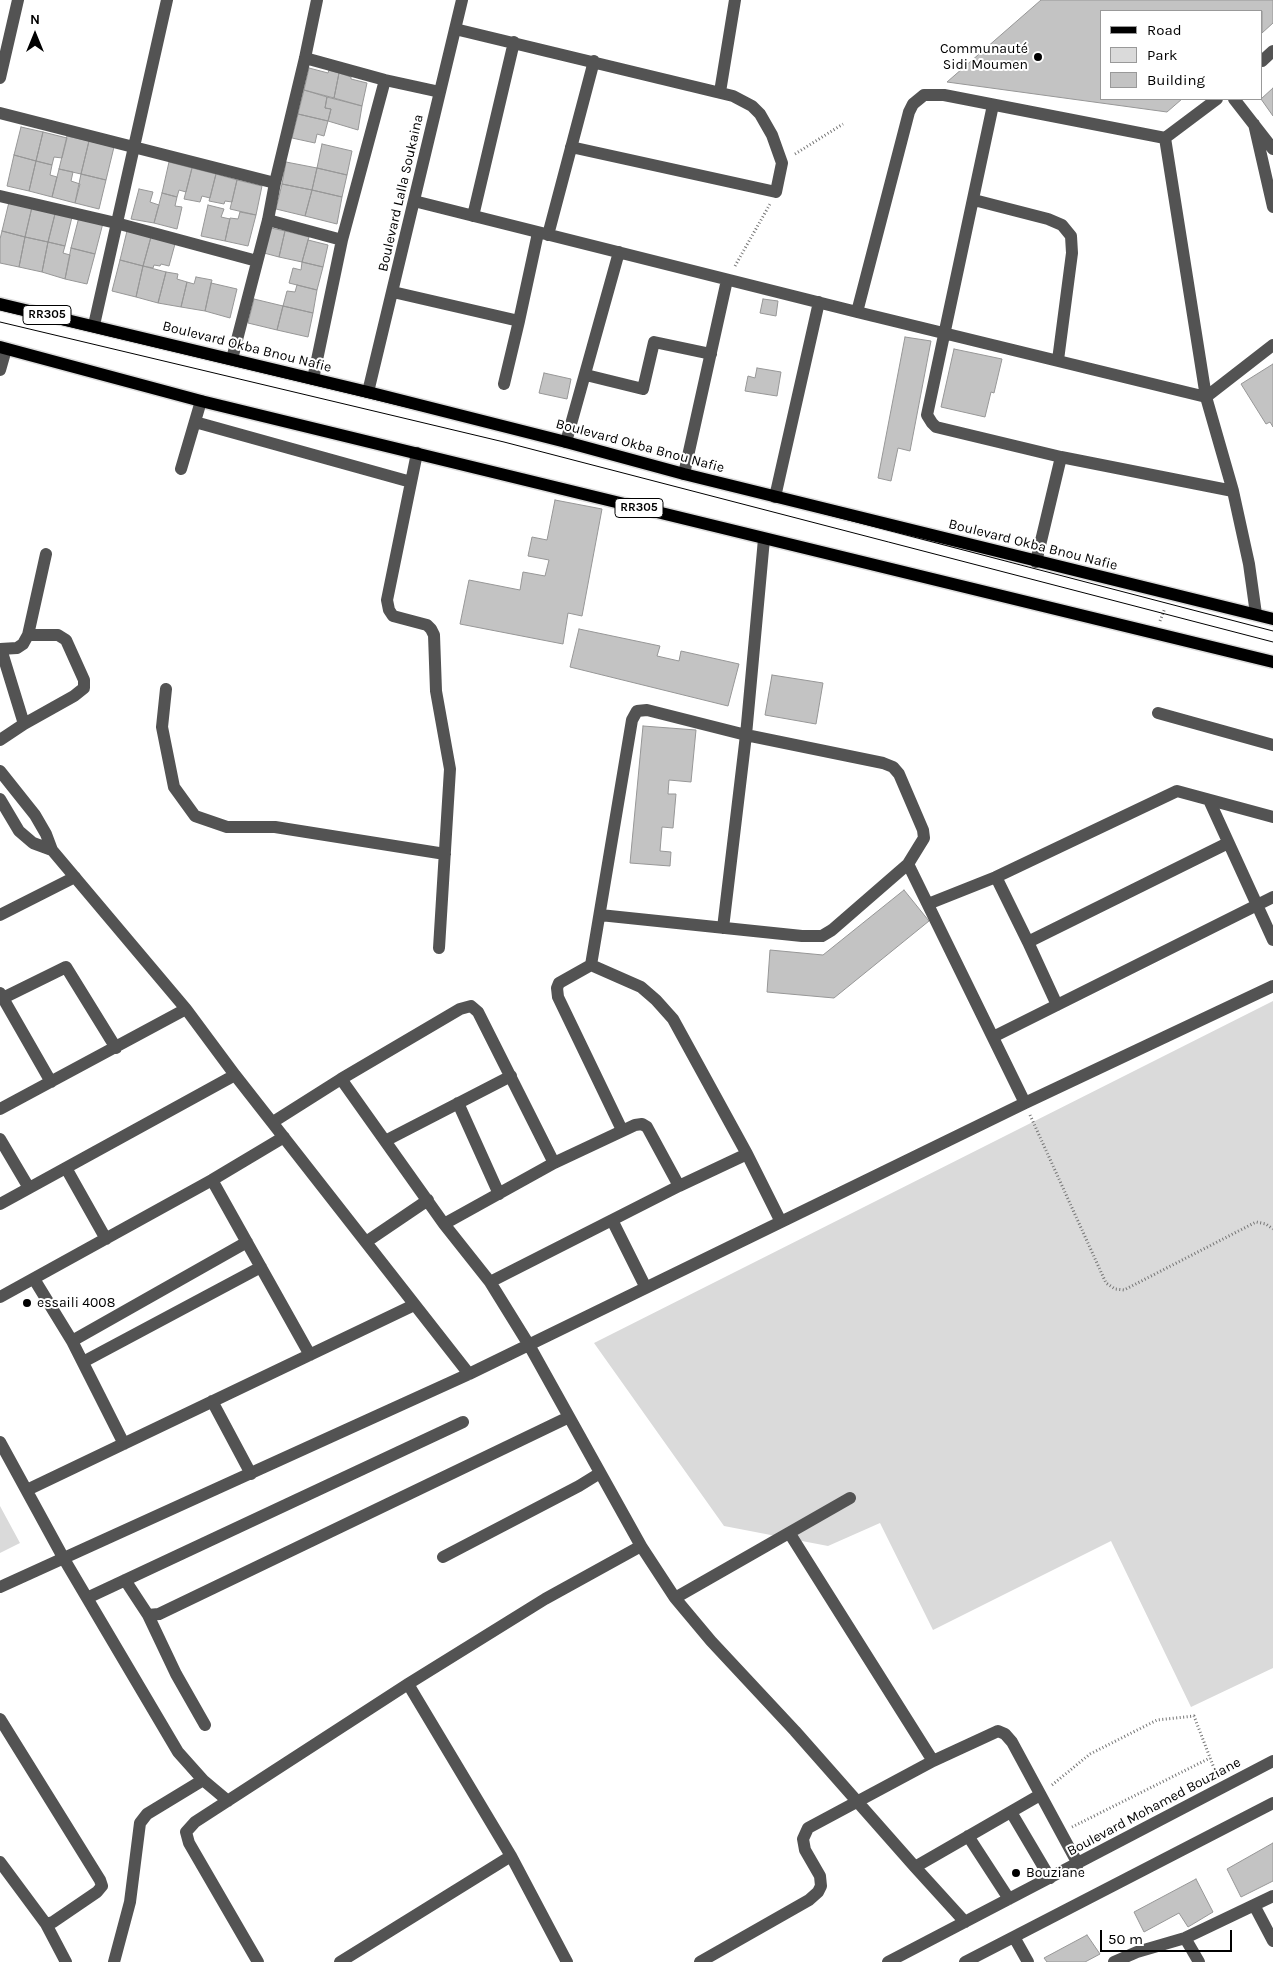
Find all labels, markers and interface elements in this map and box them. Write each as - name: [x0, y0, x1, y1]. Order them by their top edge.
- north arrow: [10, 10, 60, 60]
- legend: [1100, 10, 1263, 100]
- text: N: [30, 11, 40, 28]
- text: Road: [1147, 21, 1182, 39]
- place label: Communauté Sidi Moumen: [940, 41, 1028, 74]
- text: Park: [1147, 46, 1177, 64]
- marker: Communauté Sidi Moumen: [1032, 51, 1044, 63]
- text: Building: [1147, 71, 1205, 89]
- street label: Boulevard Lalla Soukaina: [375, 113, 427, 273]
- road number: RR305: [23, 306, 71, 324]
- street label: Boulevard Okba Bnou Nafie: [161, 318, 333, 376]
- street label: Boulevard Okba Bnou Nafie: [554, 415, 726, 477]
- road number: RR305: [615, 498, 663, 518]
- street label: Boulevard Okba Bnou Nafie: [947, 516, 1119, 574]
- place label: essaili 4008: [37, 1295, 115, 1311]
- marker: essaili 4008: [21, 1297, 33, 1309]
- street label: Boulevard Mohamed Bouziane: [1064, 1754, 1244, 1860]
- place label: Bouziane: [1026, 1865, 1085, 1881]
- marker: Bouziane: [1010, 1867, 1022, 1879]
- scale bar: [1103, 1920, 1236, 1952]
- text: 50 m: [1108, 1930, 1143, 1948]

